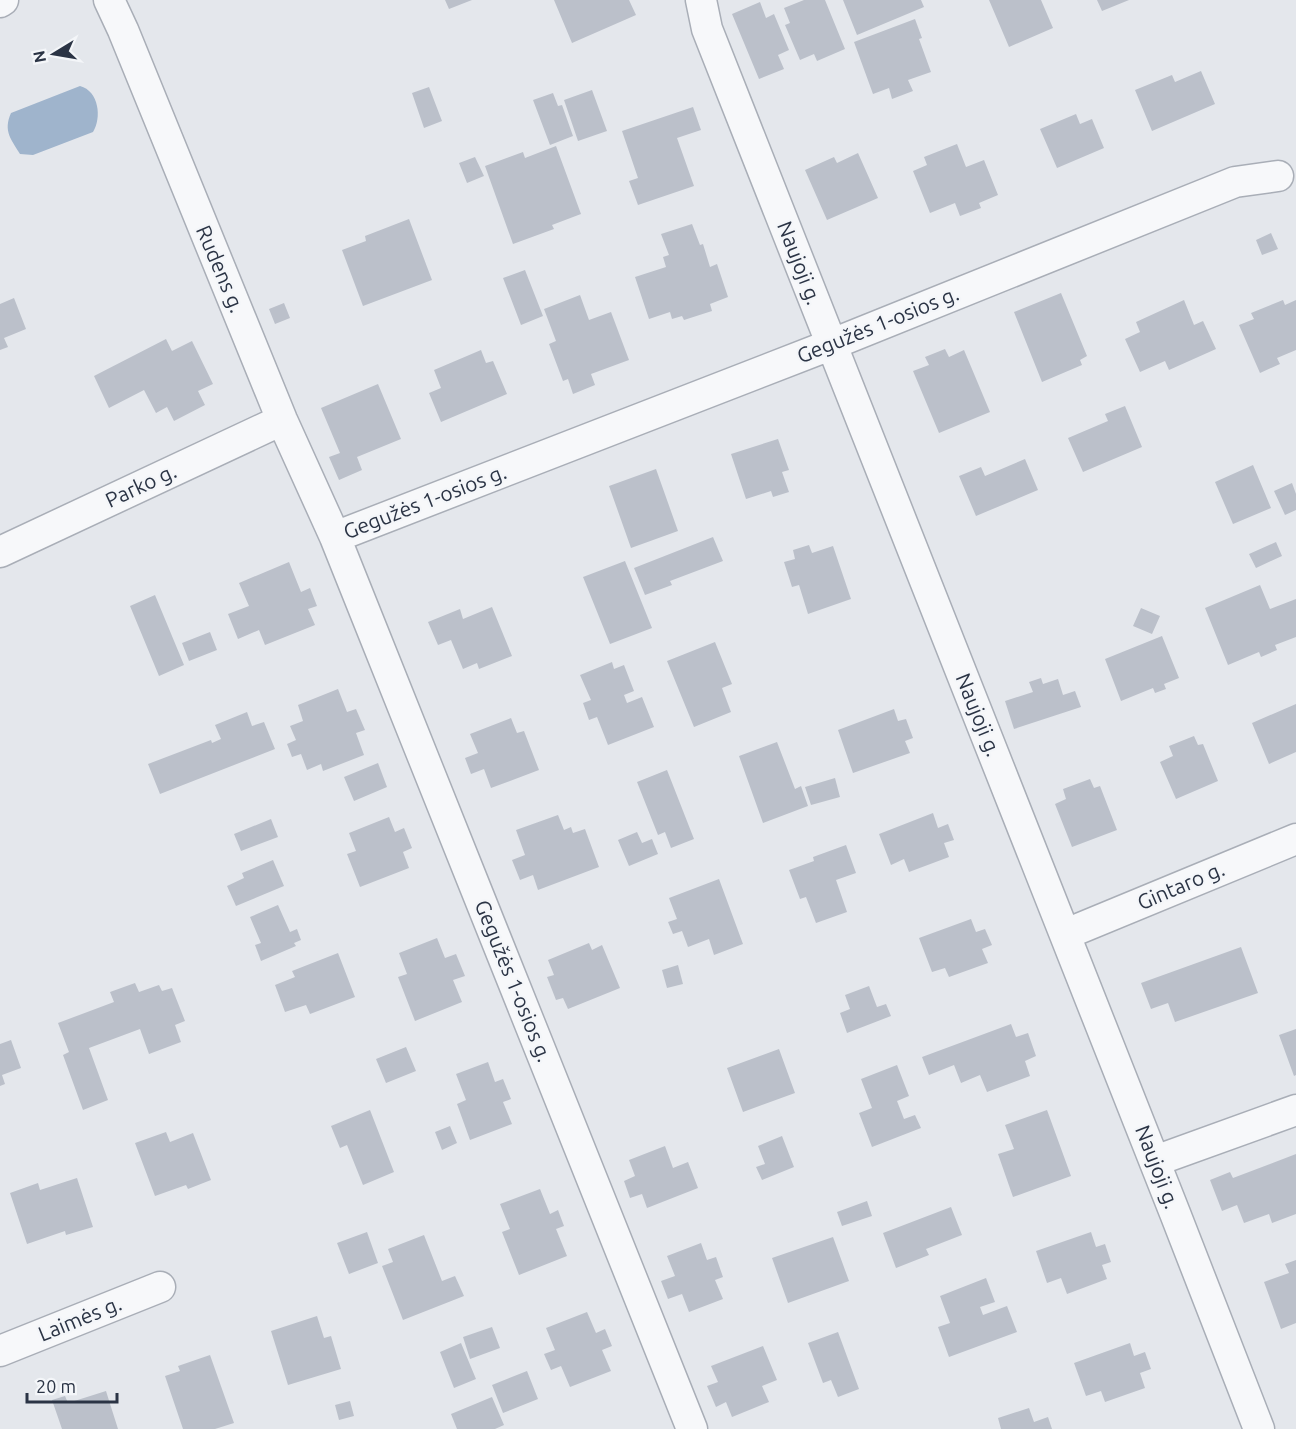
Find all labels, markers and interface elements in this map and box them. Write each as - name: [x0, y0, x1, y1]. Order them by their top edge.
- north arrow: [24, 24, 84, 84]
- text: N: [29, 49, 49, 64]
- street label: Naujoji g.: [773, 218, 827, 308]
- street label: Rudens g.: [192, 222, 250, 316]
- street label: Gegužės 1-osios g.: [793, 281, 962, 368]
- street label: Parko g.: [101, 458, 180, 512]
- street label: Gegužės 1-osios g.: [340, 459, 509, 543]
- street label: Naujoji g.: [951, 670, 1006, 760]
- street label: Gintaro g.: [1133, 856, 1228, 914]
- street label: Gegužės 1-osios g.: [470, 896, 557, 1065]
- street label: Naujoji g.: [1131, 1122, 1185, 1212]
- street label: Laimės g.: [35, 1291, 125, 1346]
- scale bar: [27, 1366, 117, 1404]
- text: 20 m: [36, 1376, 76, 1396]

